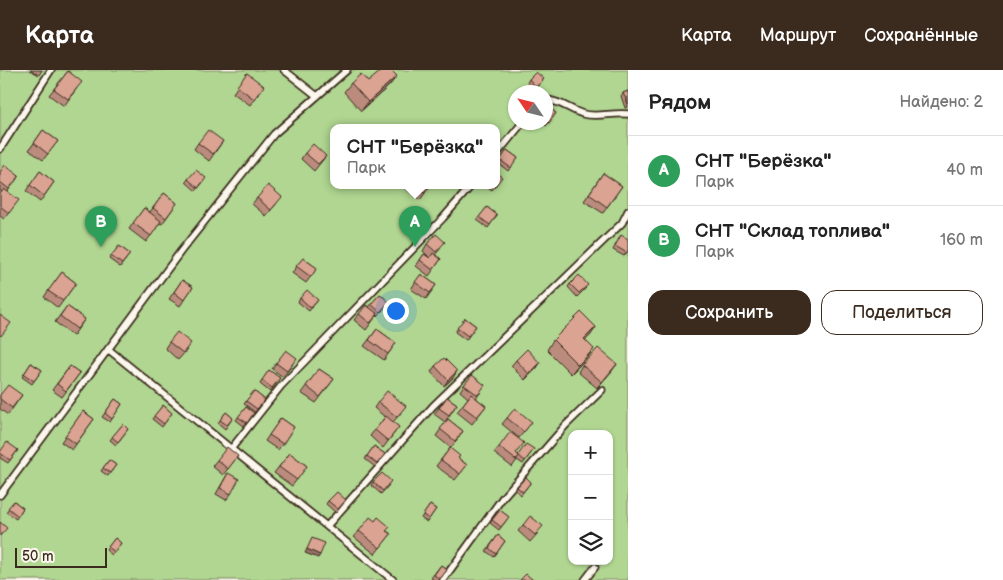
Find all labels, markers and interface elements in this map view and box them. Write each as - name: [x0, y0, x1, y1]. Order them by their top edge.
- text: Карта: [25, 21, 94, 50]
- text: Карта: [681, 25, 732, 46]
- text: Маршрут: [760, 25, 836, 46]
- text: Сохранённые: [864, 25, 978, 46]
- north arrow: [508, 85, 553, 130]
- text: Рядом: [648, 90, 711, 115]
- text: Найдено: 2: [899, 93, 983, 112]
- popup: [330, 124, 500, 189]
- text: СНТ "Берёзка": [347, 136, 483, 159]
- text: СНТ "Берёзка": [695, 150, 832, 173]
- text: Парк: [347, 159, 386, 178]
- text: A: [659, 161, 669, 180]
- text: 40 m: [946, 161, 983, 180]
- text: Парк: [695, 173, 734, 192]
- pin: B: [85, 206, 117, 247]
- pin: A: [399, 206, 431, 247]
- text: СНТ "Склад топлива": [695, 220, 890, 243]
- text: B: [658, 231, 670, 250]
- text: 160 m: [940, 231, 983, 250]
- text: Парк: [695, 243, 734, 262]
- button: Сохранить: [648, 290, 811, 335]
- button: Поделиться: [821, 290, 983, 335]
- your location: [383, 298, 409, 324]
- map controls: [568, 430, 613, 565]
- button: +: [568, 430, 613, 475]
- button: −: [568, 475, 613, 520]
- button: layers: [568, 520, 613, 565]
- scale bar: [15, 545, 108, 568]
- text: 50 m: [22, 548, 54, 565]

